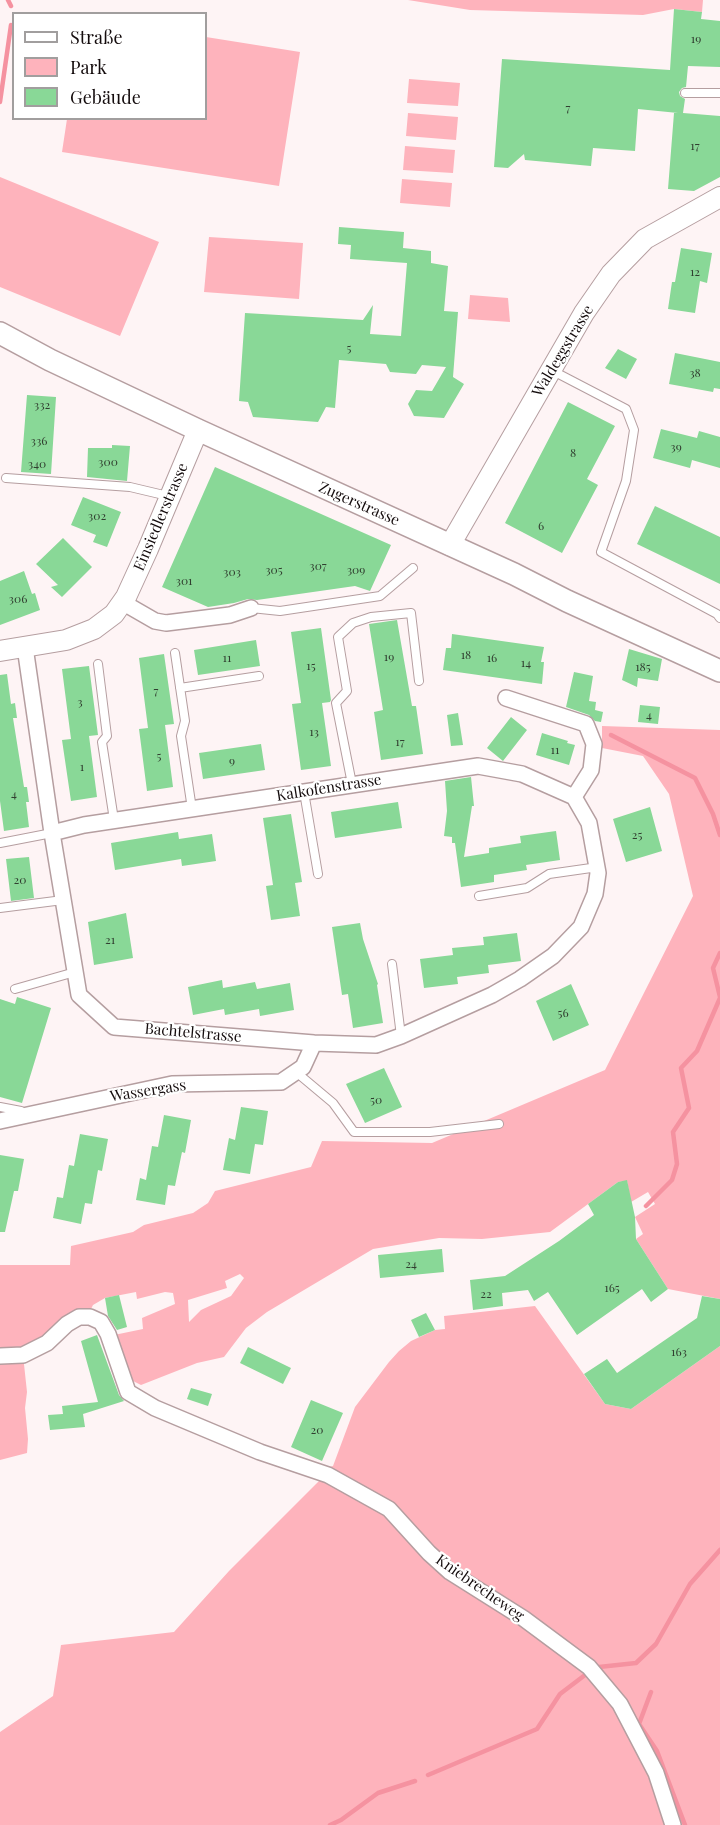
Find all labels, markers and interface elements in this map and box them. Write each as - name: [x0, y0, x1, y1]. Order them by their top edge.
- legend: [12, 12, 207, 120]
- text: Straße: [70, 25, 123, 49]
- house number: 19: [691, 32, 701, 46]
- text: Park: [70, 55, 107, 79]
- text: Gebäude: [70, 85, 141, 109]
- house number: 7: [566, 101, 570, 115]
- house number: 17: [690, 139, 700, 153]
- house number: 12: [690, 265, 700, 279]
- street label: Waldeggstrasse: [529, 302, 597, 400]
- house number: 5: [347, 341, 351, 355]
- house number: 38: [689, 366, 701, 380]
- house number: 332: [34, 398, 50, 412]
- house number: 336: [30, 434, 48, 448]
- house number: 39: [670, 440, 682, 454]
- house number: 8: [570, 446, 576, 460]
- house number: 300: [98, 455, 118, 469]
- house number: 340: [28, 457, 46, 471]
- street label: Einsiedlerstrasse: [130, 460, 192, 574]
- street label: Zugerstrasse: [316, 478, 402, 530]
- house number: 302: [88, 509, 106, 523]
- house number: 6: [538, 519, 544, 533]
- house number: 307: [309, 559, 327, 573]
- house number: 305: [265, 563, 283, 577]
- house number: 309: [347, 563, 365, 577]
- house number: 303: [223, 565, 241, 579]
- house number: 301: [175, 574, 193, 588]
- house number: 306: [9, 592, 27, 606]
- house number: 18: [461, 648, 471, 662]
- house number: 19: [384, 650, 394, 664]
- house number: 11: [223, 651, 231, 665]
- house number: 16: [487, 651, 497, 665]
- house number: 14: [521, 656, 531, 670]
- house number: 15: [306, 659, 316, 673]
- house number: 185: [635, 660, 651, 674]
- house number: 7: [154, 684, 158, 698]
- house number: 3: [77, 695, 83, 709]
- house number: 4: [646, 708, 652, 722]
- house number: 13: [309, 725, 319, 739]
- house number: 17: [395, 735, 405, 749]
- house number: 11: [551, 743, 559, 757]
- house number: 5: [157, 749, 161, 763]
- house number: 9: [229, 754, 235, 768]
- house number: 1: [80, 760, 84, 774]
- street label: Kalkofenstrasse: [275, 771, 383, 805]
- house number: 4: [11, 787, 17, 801]
- house number: 25: [632, 828, 642, 842]
- house number: 20: [14, 873, 26, 887]
- house number: 21: [105, 933, 115, 947]
- house number: 56: [557, 1006, 569, 1020]
- street label: Bachtelstrasse: [144, 1020, 242, 1046]
- street label: Wassergass: [109, 1076, 187, 1106]
- house number: 50: [370, 1093, 382, 1107]
- house number: 24: [405, 1257, 417, 1271]
- house number: 165: [604, 1281, 620, 1295]
- house number: 22: [480, 1287, 492, 1301]
- house number: 163: [671, 1345, 687, 1359]
- house number: 20: [311, 1423, 323, 1437]
- street label: Kniebrecheweg: [432, 1551, 528, 1625]

